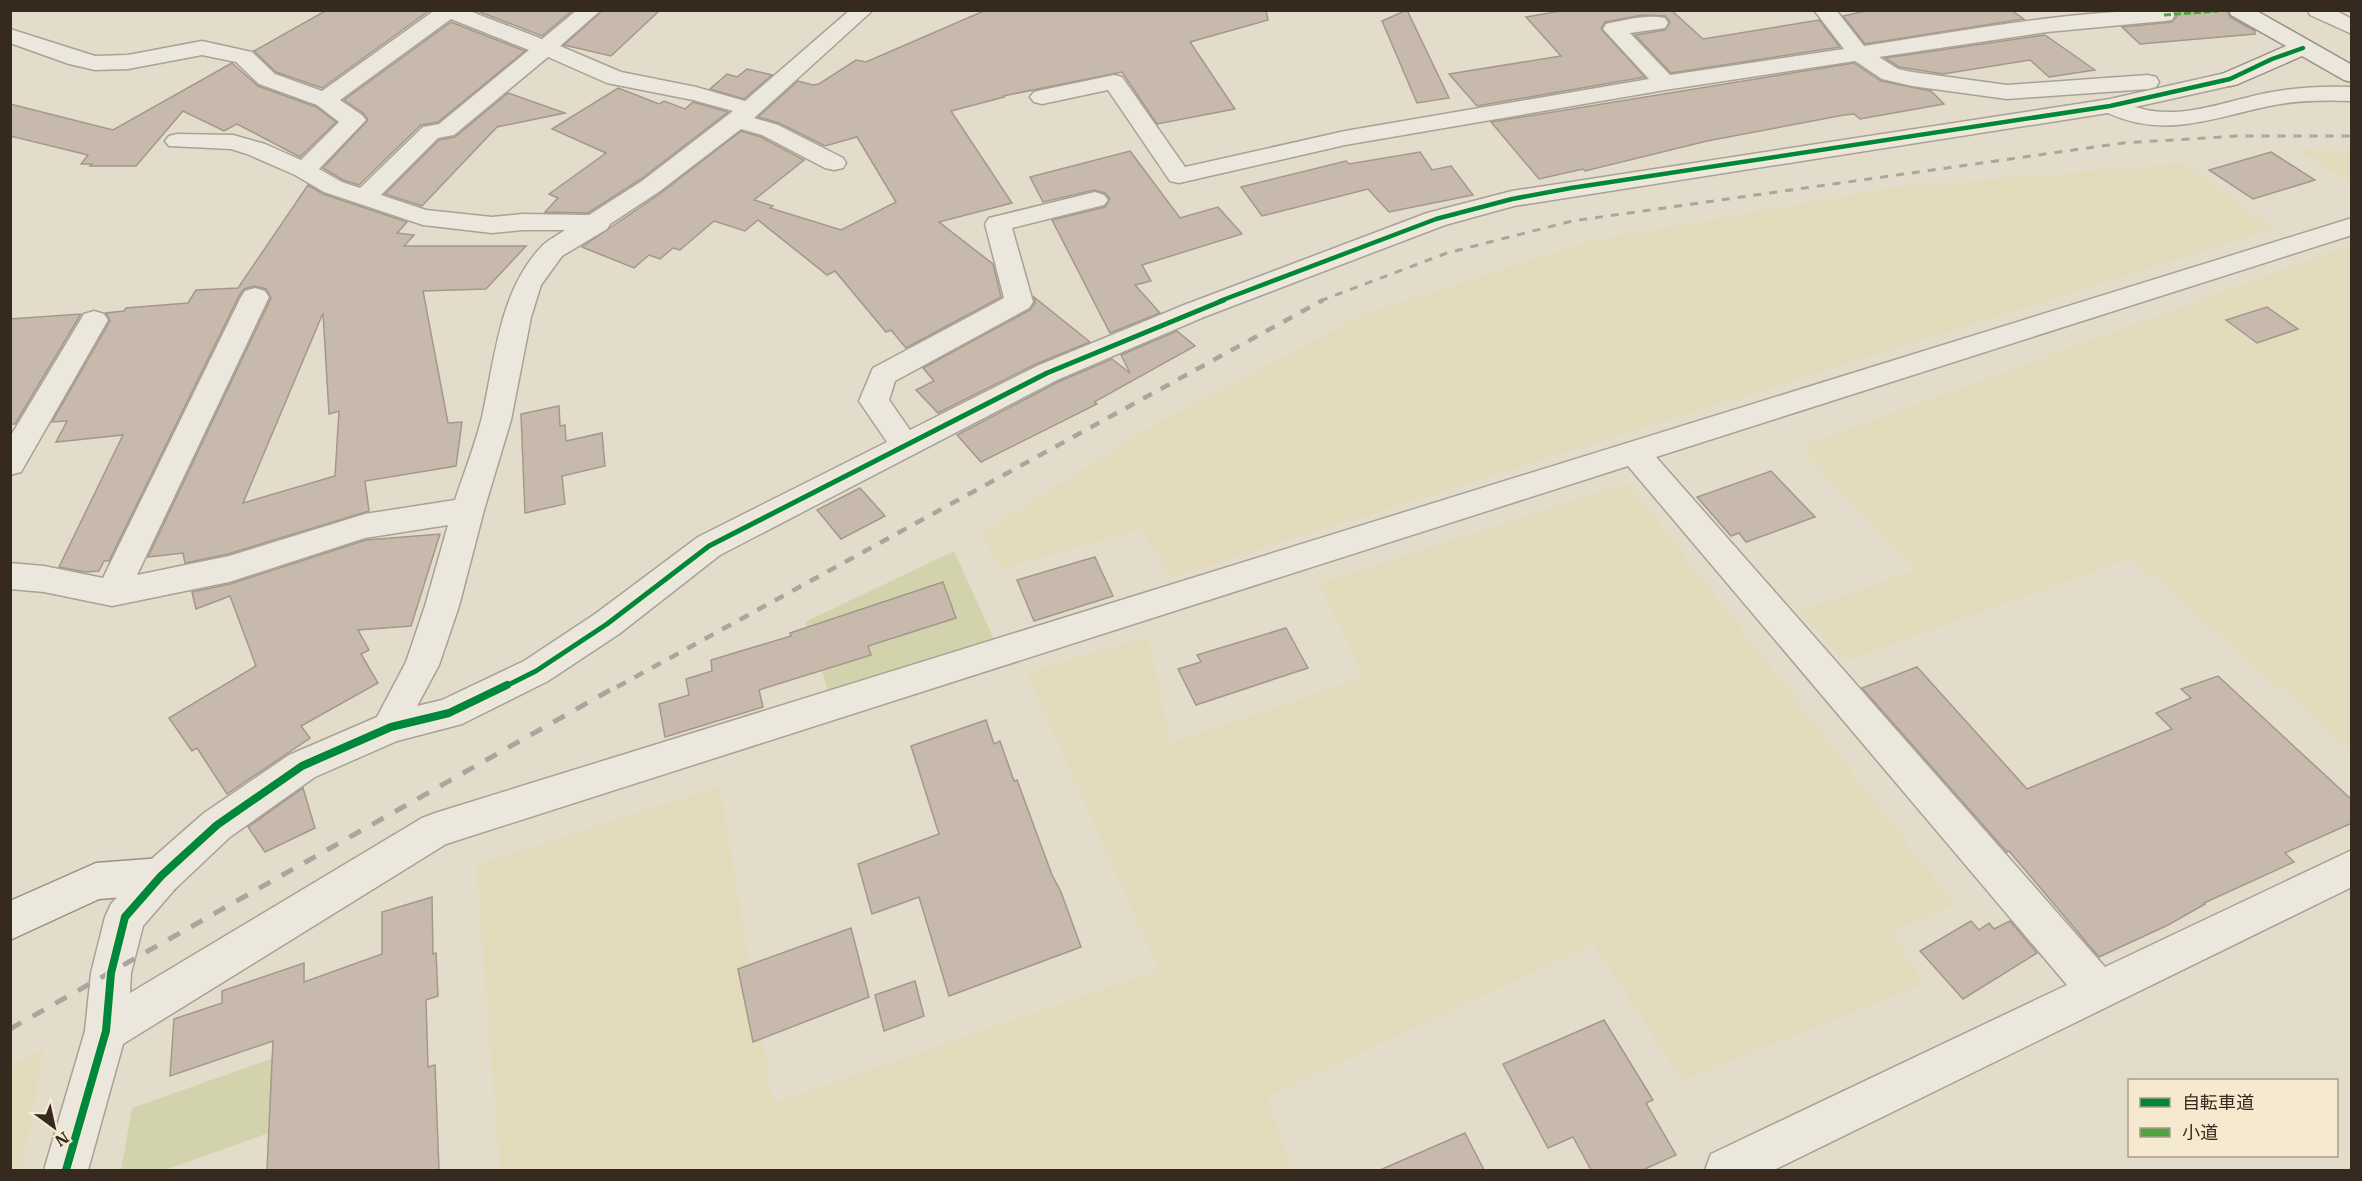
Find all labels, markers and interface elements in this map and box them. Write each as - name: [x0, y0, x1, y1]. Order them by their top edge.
- legend: [2128, 1079, 2338, 1157]
- text: 自転車道: [2182, 1091, 2254, 1114]
- north arrow: [24, 1097, 84, 1157]
- text: 小道: [2182, 1121, 2218, 1144]
- text: N: [51, 1128, 73, 1151]

